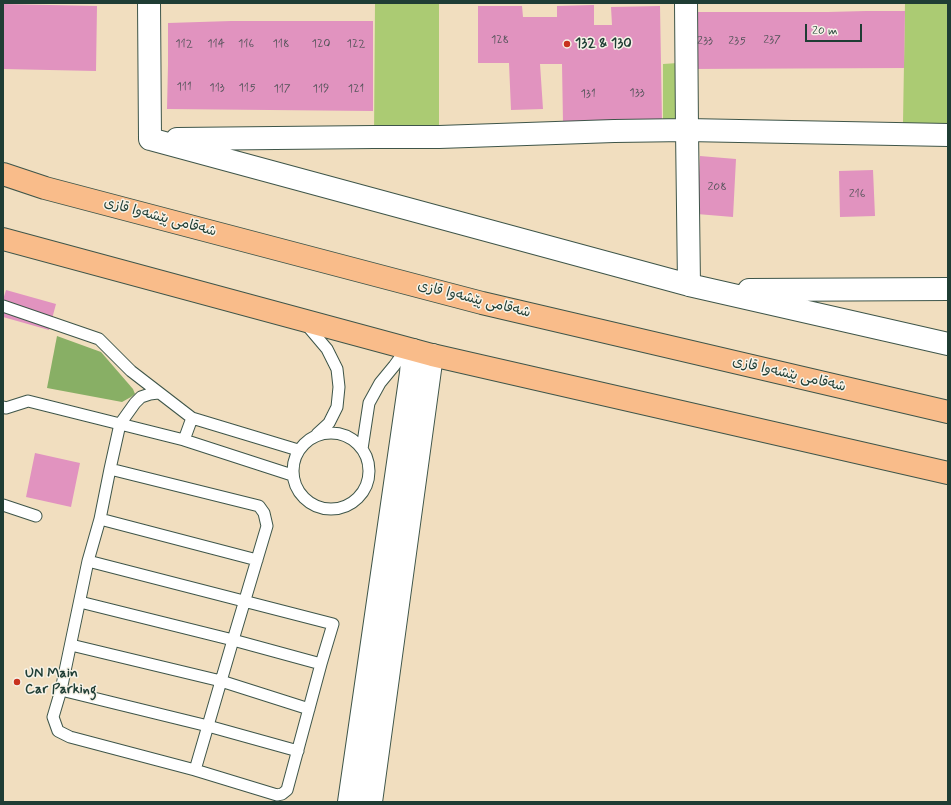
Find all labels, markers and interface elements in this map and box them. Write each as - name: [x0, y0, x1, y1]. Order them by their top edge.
- scale bar: [807, 16, 864, 42]
- text: 20 m: [812, 23, 838, 39]
- house number: 128: [491, 33, 509, 47]
- house number: 237: [763, 33, 781, 47]
- house number: 233: [697, 34, 713, 48]
- house number: 235: [728, 34, 746, 48]
- place label: 132 & 130: [575, 36, 632, 52]
- house number: 112: [175, 37, 193, 51]
- house number: 114: [207, 37, 225, 51]
- house number: 116: [238, 37, 254, 51]
- house number: 118: [272, 37, 290, 51]
- house number: 120: [312, 37, 330, 51]
- house number: 122: [347, 37, 365, 51]
- marker: 132 & 130: [562, 39, 572, 49]
- house number: 111: [176, 80, 192, 94]
- house number: 113: [209, 81, 225, 95]
- house number: 115: [238, 81, 256, 95]
- house number: 117: [273, 82, 291, 96]
- house number: 119: [313, 82, 329, 96]
- house number: 121: [348, 82, 364, 96]
- house number: 133: [629, 86, 645, 100]
- house number: 131: [580, 87, 596, 101]
- house number: 208: [707, 180, 727, 194]
- house number: 216: [849, 187, 865, 201]
- street label: شەقامی پێشەوا قازی: [102, 195, 218, 241]
- street label: شەقامی پێشەوا قازی: [416, 278, 532, 322]
- street label: شەقامی پێشەوا قازی: [731, 354, 847, 396]
- place label: UN Main Car Parking: [25, 666, 96, 698]
- marker: UN Main Car Parking: [12, 677, 22, 687]

